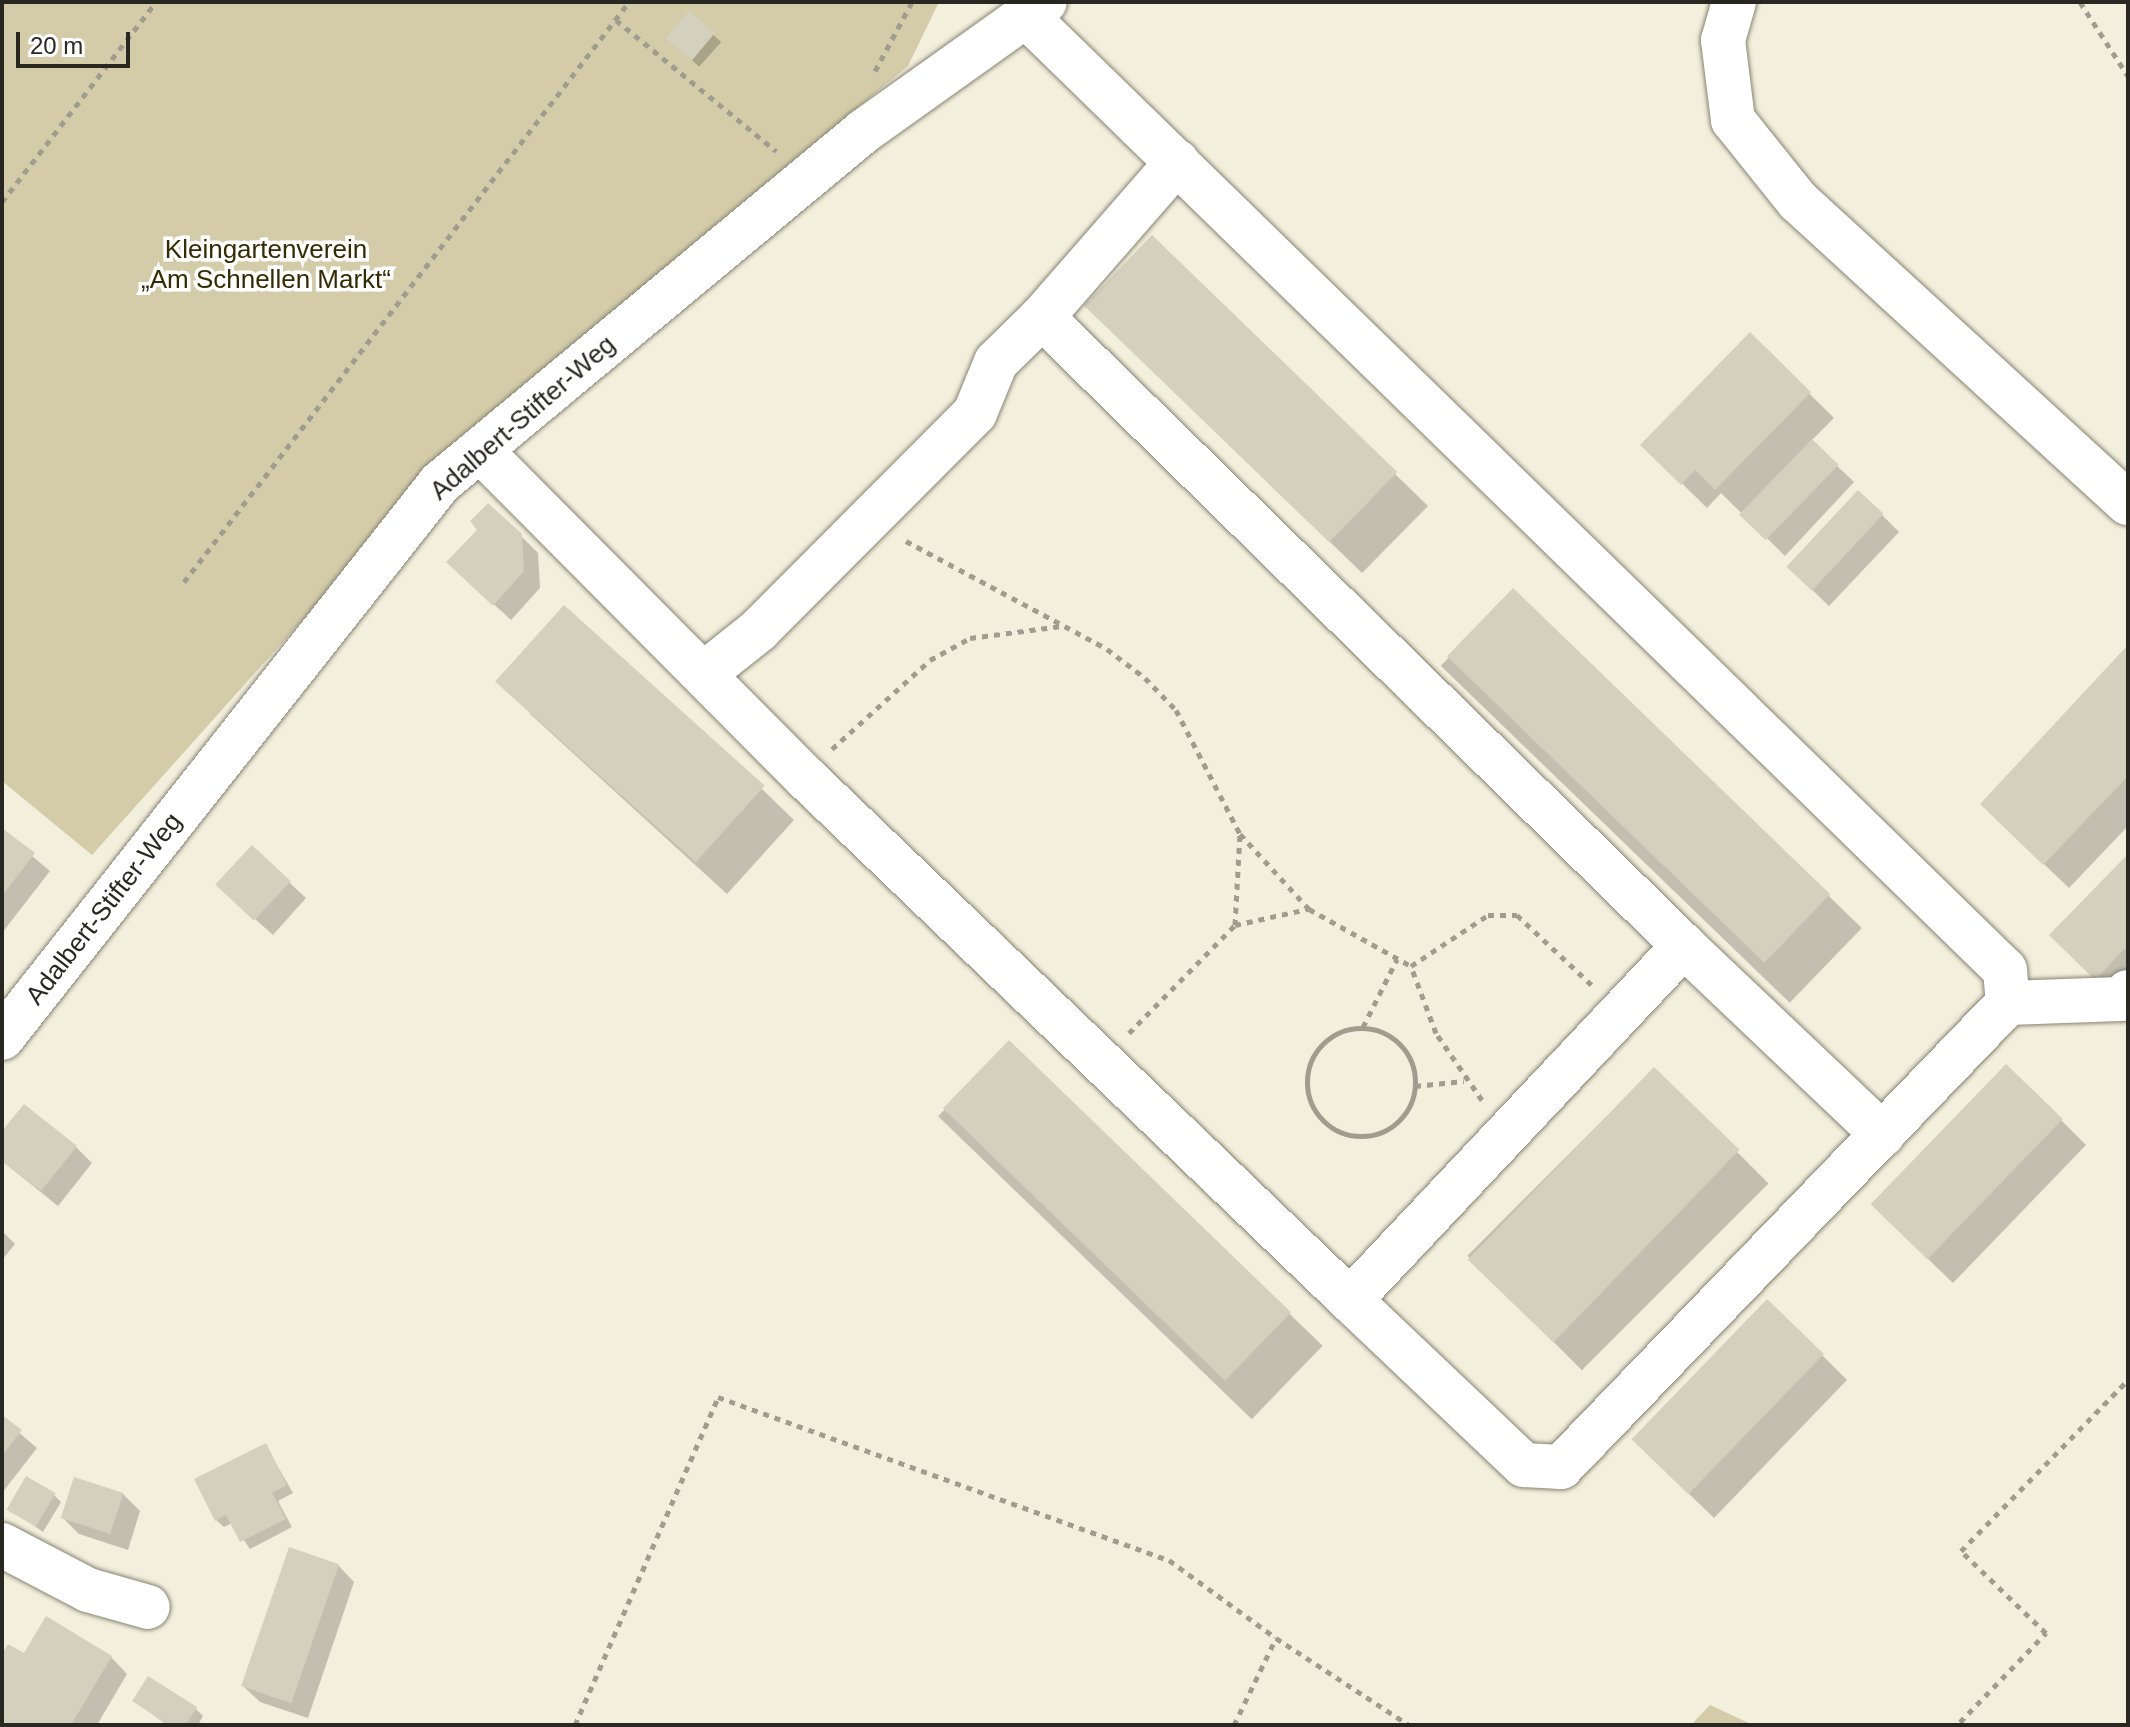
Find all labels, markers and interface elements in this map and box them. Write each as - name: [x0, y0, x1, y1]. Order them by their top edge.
- scale bar: [20, 16, 134, 66]
- text: 20 m: [30, 32, 83, 59]
- park label: Kleingartenverein „Am Schnellen Markt“: [141, 234, 391, 296]
- street label: Adalbert-Stifter-Weg: [424, 329, 622, 507]
- street label: Adalbert-Stifter-Weg: [19, 807, 189, 1011]

